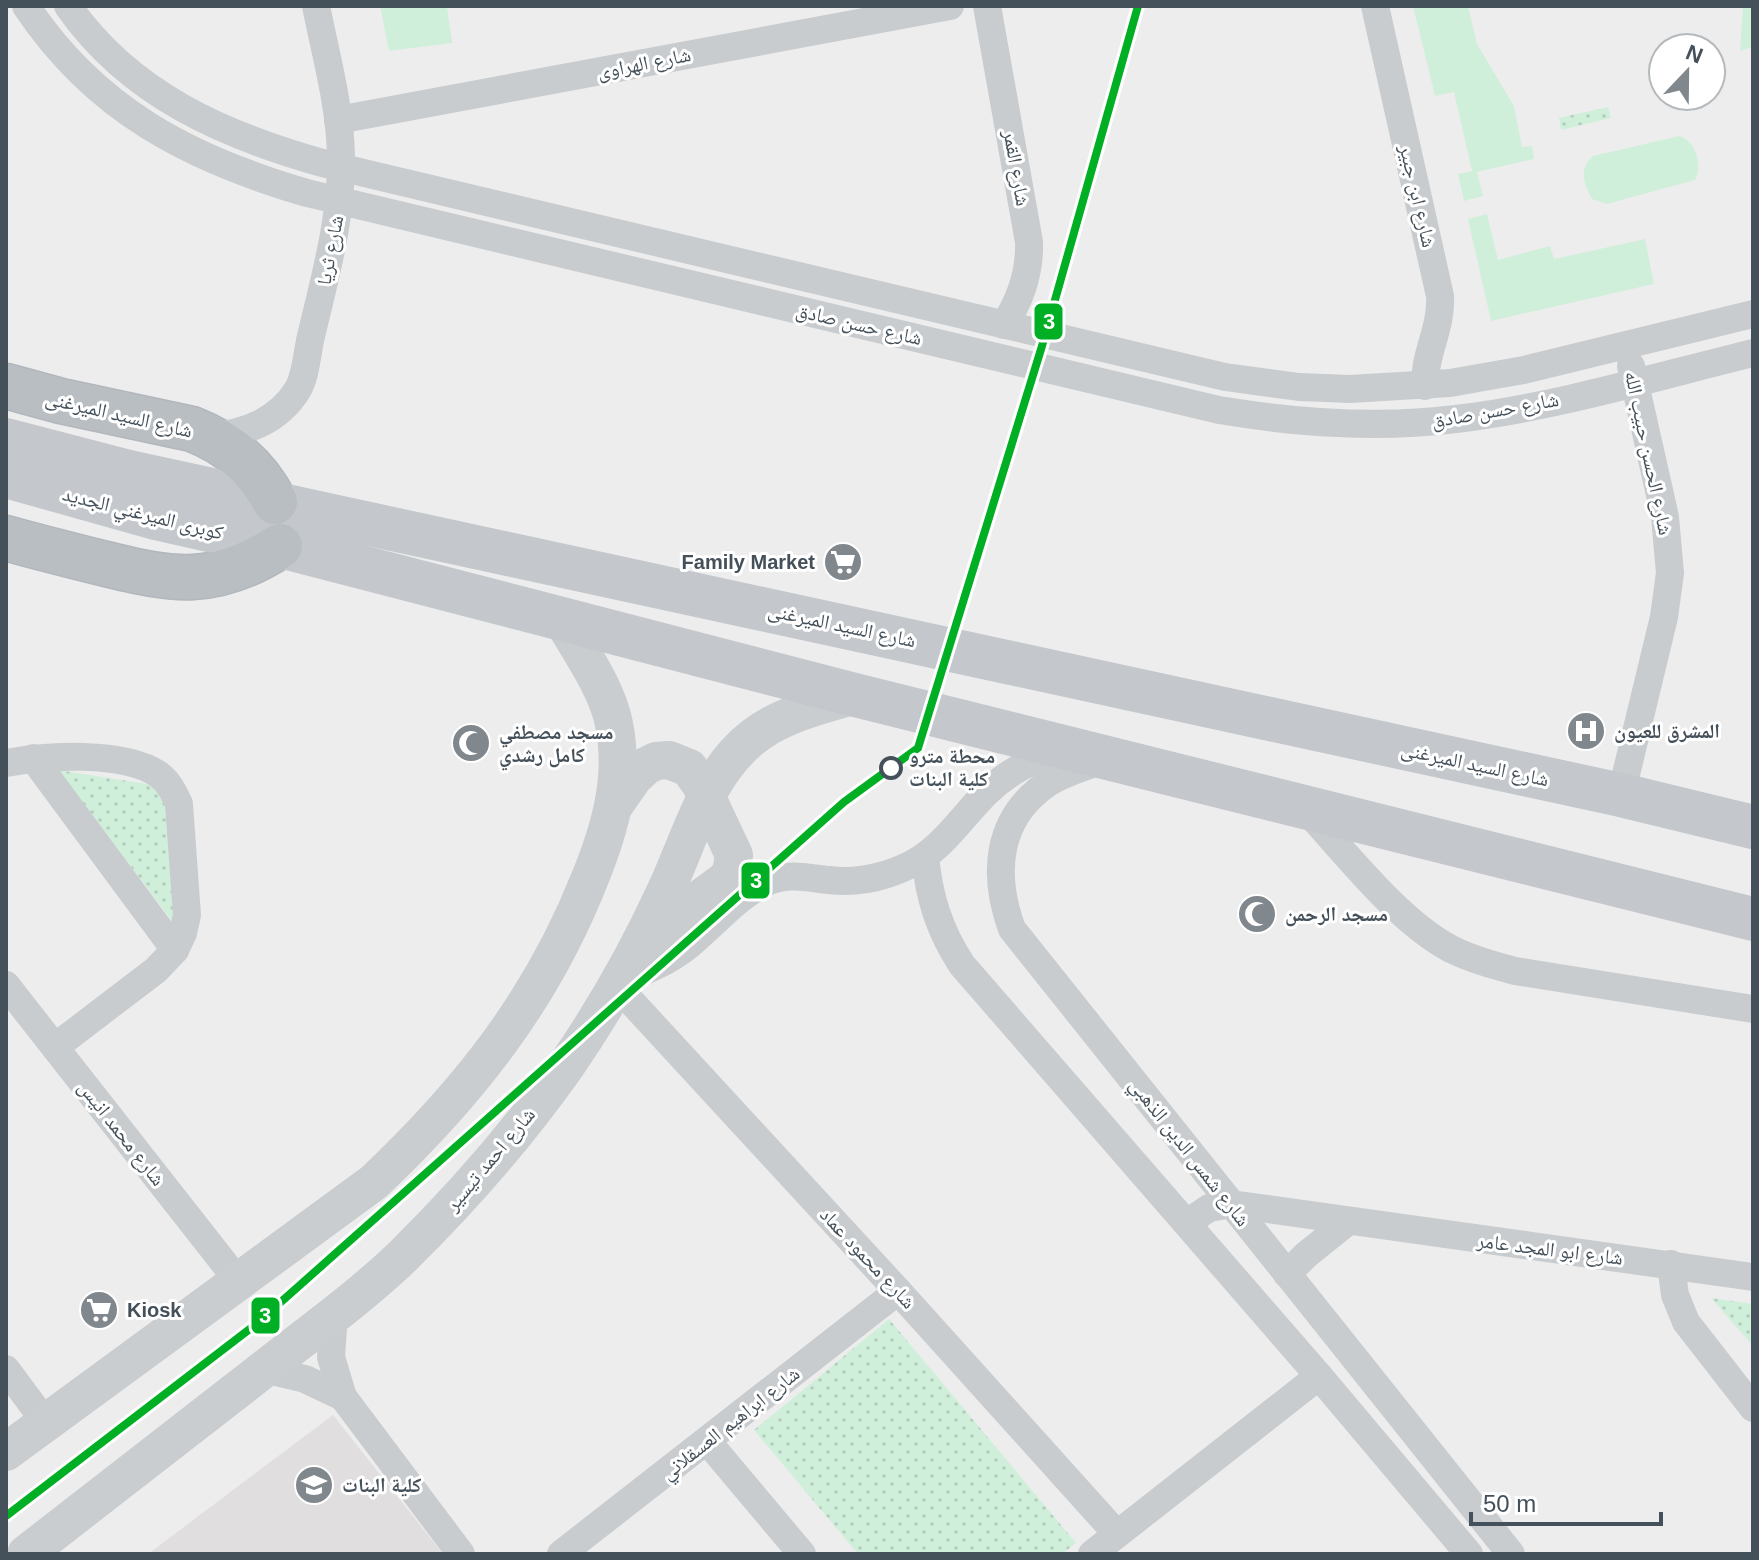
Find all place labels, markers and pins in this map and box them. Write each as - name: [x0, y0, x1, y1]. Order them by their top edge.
- supermarket icon: Family Market: [822, 541, 864, 583]
- place label: Family Market: [682, 551, 815, 573]
- hospital icon: المشرق للعيون: [1565, 710, 1607, 752]
- place label: المشرق للعيون: [1614, 720, 1720, 743]
- place label: مسجد مصطفي كامل رشدي: [499, 721, 613, 771]
- mosque icon: مسجد مصطفي كامل رشدي: [450, 722, 492, 764]
- place label: محطة مترو كلية البنات: [909, 745, 995, 791]
- marker: محطة مترو كلية البنات: [880, 757, 902, 779]
- mosque icon: مسجد الرحمن: [1236, 893, 1278, 935]
- place label: مسجد الرحمن: [1285, 903, 1388, 927]
- supermarket icon: Kiosk: [78, 1289, 120, 1331]
- place label: Kiosk: [127, 1299, 182, 1321]
- school or university icon: كلية البنات: [293, 1464, 335, 1506]
- place label: كلية البنات: [342, 1474, 422, 1497]

